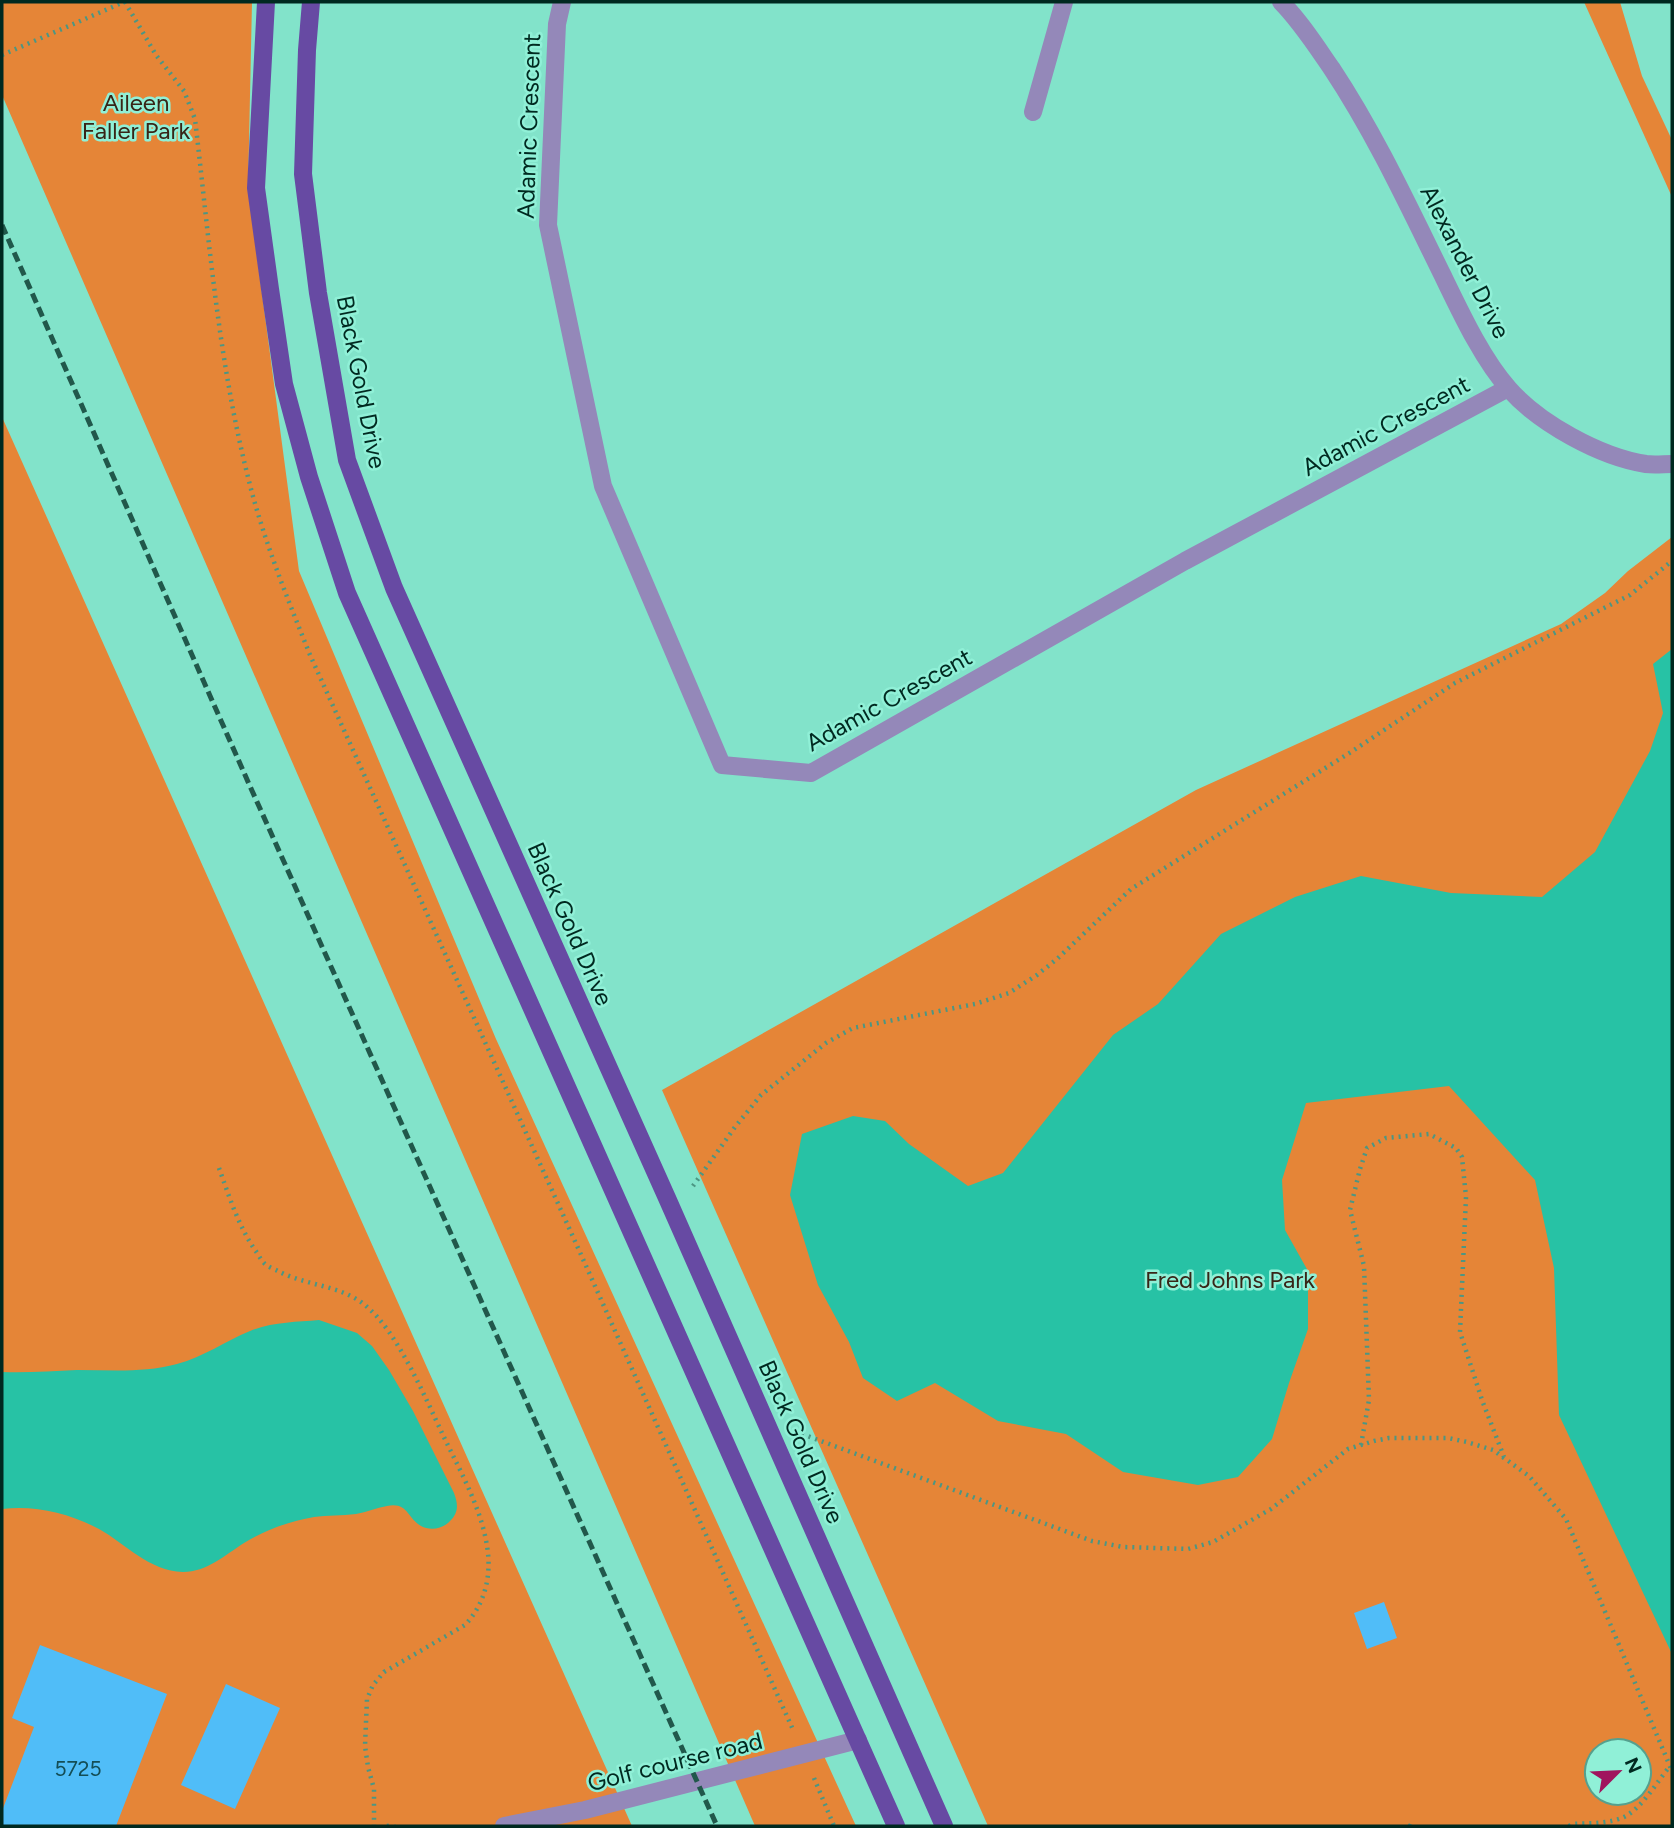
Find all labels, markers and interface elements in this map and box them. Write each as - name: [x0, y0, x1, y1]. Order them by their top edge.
- street label: Adamic Crescent: [511, 33, 546, 219]
- park label: Aileen Faller Park: [82, 88, 191, 145]
- street label: Alexander Drive: [1414, 180, 1517, 343]
- street label: Black Gold Drive: [330, 293, 392, 471]
- street label: Adamic Crescent: [1297, 369, 1474, 482]
- street label: Adamic Crescent: [801, 642, 977, 757]
- street label: Black Gold Drive: [521, 838, 619, 1010]
- park label: Fred Johns Park: [1145, 1265, 1315, 1294]
- street label: Black Gold Drive: [752, 1356, 850, 1528]
- street label: Golf course road: [584, 1726, 765, 1797]
- north arrow: [1583, 1737, 1653, 1807]
- text: N: [1620, 1754, 1647, 1777]
- house number: 5725: [54, 1756, 102, 1781]

